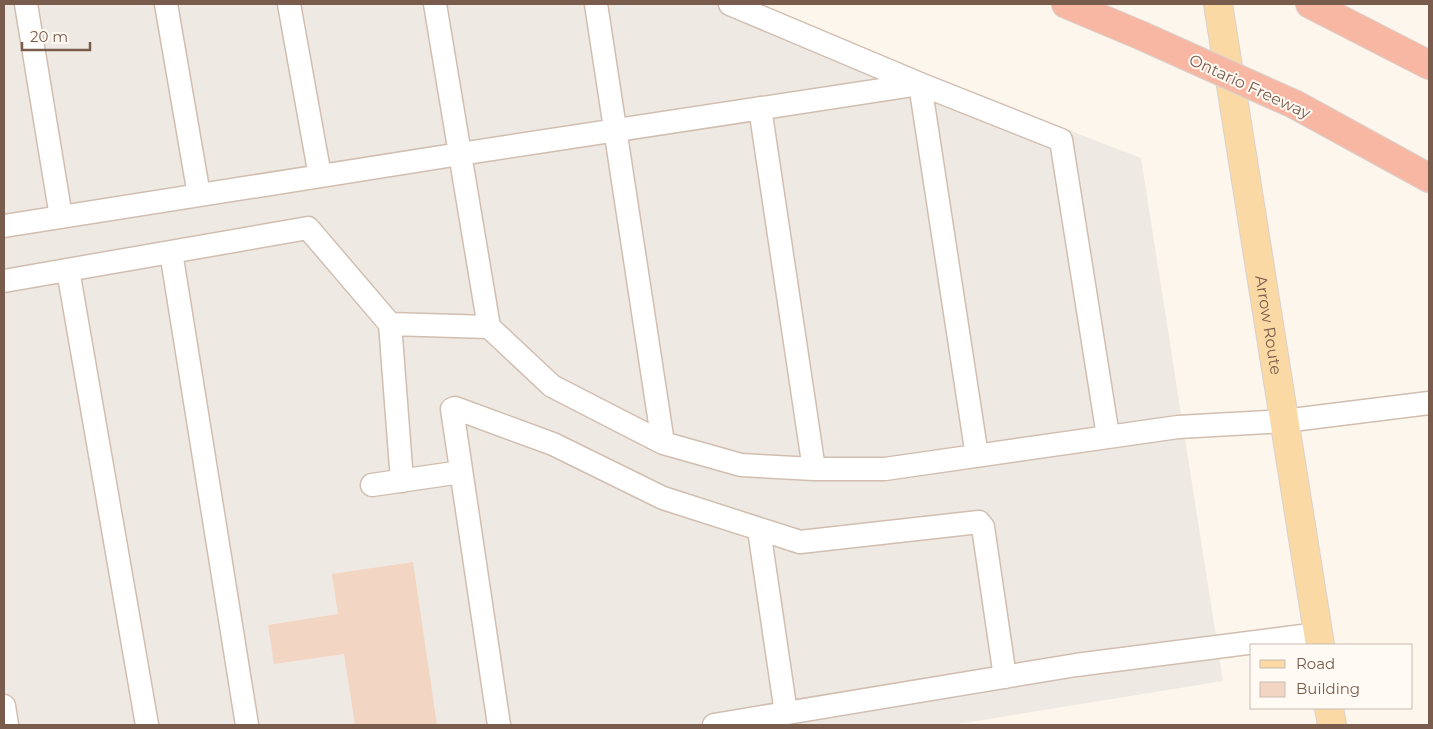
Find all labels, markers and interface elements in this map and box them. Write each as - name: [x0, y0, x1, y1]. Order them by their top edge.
- scale bar: [22, 20, 90, 52]
- text: 20 m: [30, 27, 68, 46]
- street label: Ontario Freeway: [1186, 50, 1314, 123]
- street label: Arrow Route: [1251, 274, 1286, 376]
- legend: [1250, 644, 1413, 709]
- text: Road: [1296, 654, 1335, 673]
- text: Building: [1296, 679, 1360, 698]

